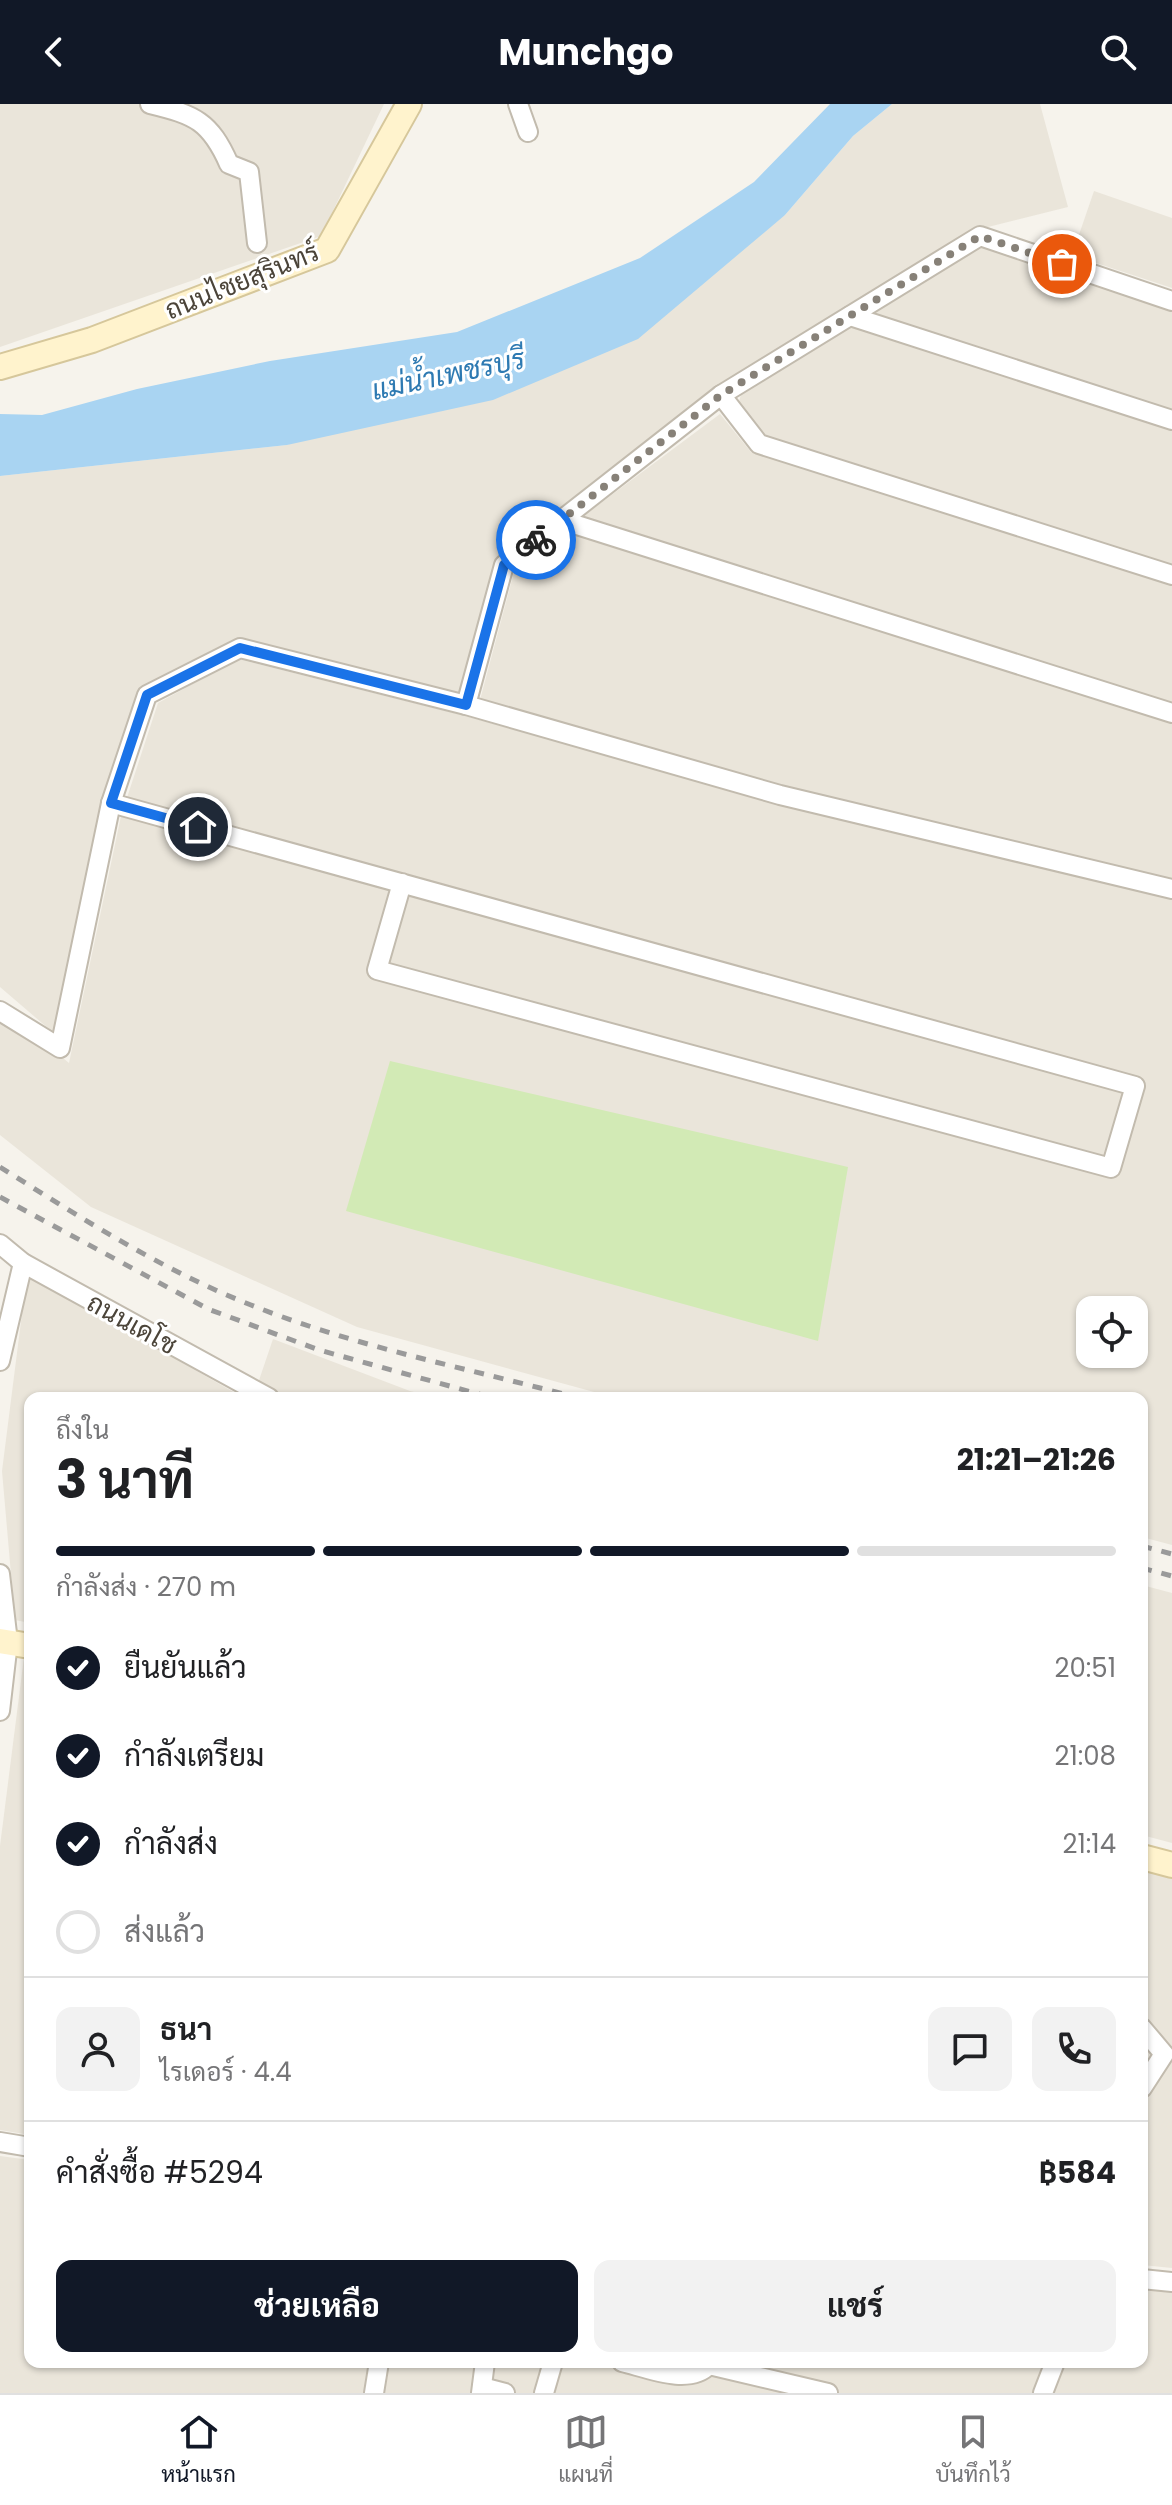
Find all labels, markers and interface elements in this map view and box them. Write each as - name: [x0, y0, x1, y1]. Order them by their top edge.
- text: Munchgo: [499, 27, 674, 78]
- icon: back: [32, 30, 76, 74]
- icon: search: [1096, 30, 1140, 74]
- pin: [1028, 230, 1096, 298]
- street label: ถนนไชยสุรินทร์: [160, 234, 324, 328]
- icon: bag: [1040, 242, 1084, 286]
- water label: แม่น้ำเพชรบุรี: [367, 334, 530, 410]
- courier: [496, 500, 576, 580]
- icon: bike: [514, 518, 558, 562]
- pin: [164, 793, 232, 861]
- icon: home: [176, 805, 220, 849]
- street label: ถนนเดโช: [81, 1285, 183, 1363]
- map controls: [1076, 1296, 1148, 1368]
- button: locate: [1076, 1296, 1148, 1368]
- text: ถึงใน: [56, 1412, 109, 1448]
- text: 21:21–21:26: [957, 1438, 1116, 1481]
- text: 3 นาที: [56, 1443, 194, 1516]
- text: กำลังส่ง · 270 m: [56, 1569, 236, 1605]
- icon: check: [56, 1646, 100, 1690]
- text: ยืนยันแล้ว: [124, 1646, 247, 1689]
- text: 20:51: [1055, 1650, 1116, 1686]
- icon: check: [56, 1734, 100, 1778]
- text: กำลังเตรียม: [124, 1734, 264, 1777]
- text: 21:08: [1054, 1738, 1116, 1774]
- icon: check: [56, 1822, 100, 1866]
- text: กำลังส่ง: [124, 1822, 218, 1865]
- text: 21:14: [1063, 1826, 1116, 1862]
- text: ส่งแล้ว: [124, 1910, 205, 1953]
- button: person: [56, 2007, 140, 2091]
- button: chat: [928, 2007, 1012, 2091]
- button: phone: [1032, 2007, 1116, 2091]
- text: ธนา: [160, 2008, 212, 2051]
- text: ไรเดอร์ · 4.4: [160, 2054, 292, 2090]
- text: คำสั่งซื้อ #5294: [56, 2151, 263, 2194]
- text: ฿584: [1039, 2151, 1116, 2194]
- button: ช่วยเหลือ: [56, 2260, 578, 2352]
- button: แชร์: [594, 2260, 1116, 2352]
- tab: หน้าแรก: [161, 2410, 236, 2491]
- tab: แผนที่: [558, 2410, 613, 2491]
- tab: บันทึกไว้: [936, 2410, 1011, 2491]

